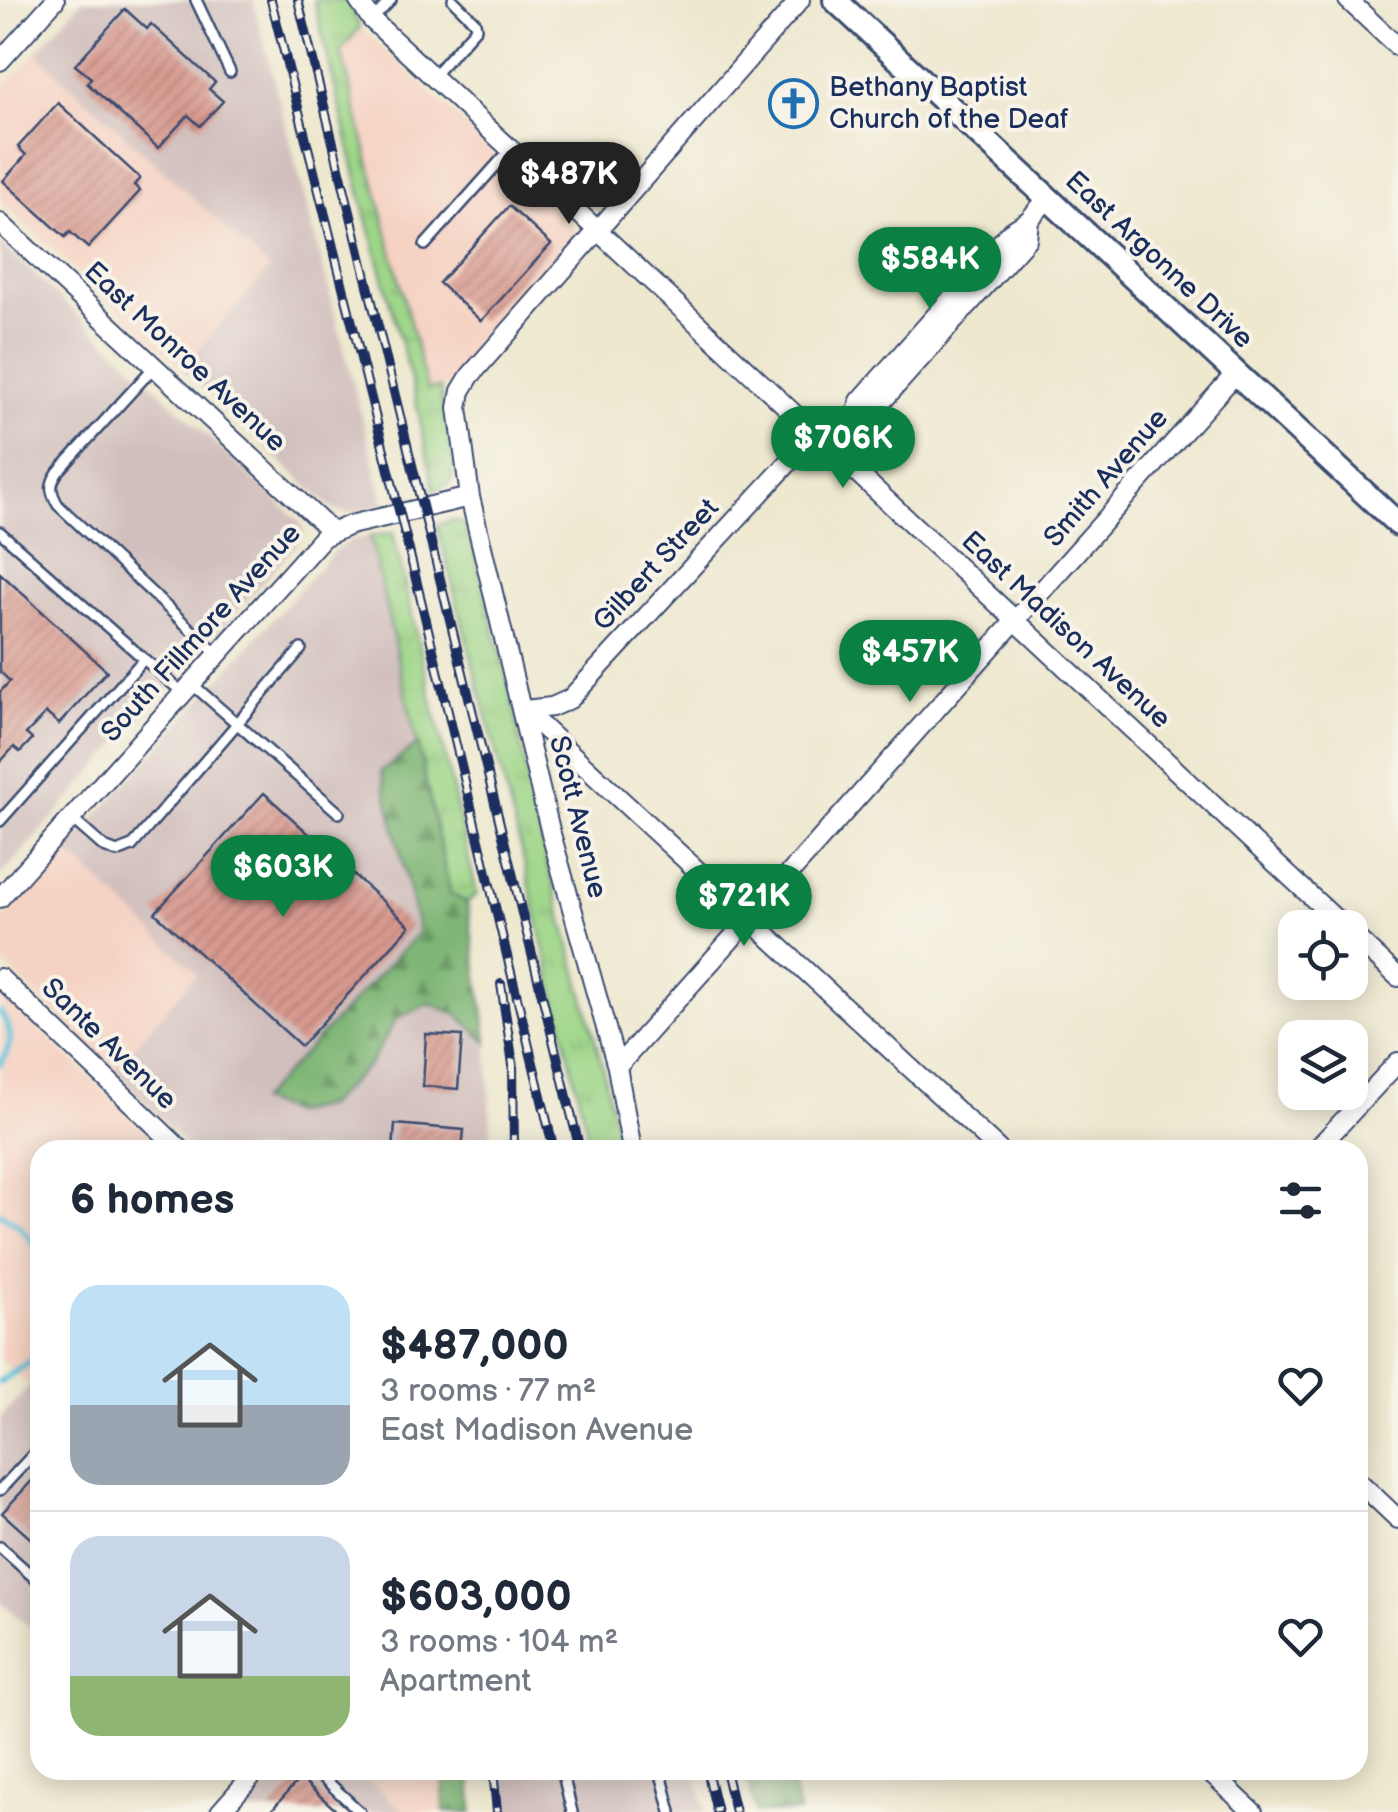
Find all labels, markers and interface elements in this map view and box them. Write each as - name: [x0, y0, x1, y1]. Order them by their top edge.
- place label: Bethany Baptist Church of the Deaf: [829, 71, 1069, 136]
- church icon: Bethany Baptist Church of the Deaf: [768, 77, 820, 129]
- pin: $487K: [499, 142, 639, 227]
- text: $487K: [520, 155, 618, 194]
- street label: East Argonne Drive: [1058, 164, 1260, 356]
- pin: $584K: [860, 227, 1000, 312]
- text: $584K: [880, 240, 980, 279]
- street label: East Monroe Avenue: [77, 255, 293, 459]
- street label: Smith Avenue: [1037, 402, 1175, 554]
- pin: $706K: [773, 406, 913, 491]
- text: $706K: [793, 419, 893, 458]
- street label: Gilbert Street: [586, 492, 726, 638]
- street label: South Fillmore Avenue: [94, 517, 308, 749]
- street label: East Madison Avenue: [955, 524, 1177, 736]
- pin: $457K: [840, 620, 980, 705]
- text: $457K: [861, 633, 959, 672]
- street label: Scott Avenue: [542, 732, 614, 902]
- pin: $603K: [213, 835, 353, 920]
- text: $603K: [233, 848, 333, 887]
- pin: $721K: [674, 864, 814, 949]
- text: $721K: [698, 877, 790, 916]
- map controls: [1278, 910, 1368, 1110]
- button: locate: [1278, 910, 1368, 1000]
- street label: Sante Avenue: [35, 972, 183, 1116]
- button: layers: [1278, 1020, 1368, 1110]
- icon: filters: [1273, 1173, 1328, 1228]
- text: 6 homes: [70, 1175, 234, 1226]
- text: $487,000: [380, 1321, 569, 1372]
- icon: home: [150, 1325, 270, 1445]
- icon: heart: [1273, 1358, 1328, 1413]
- text: 3 rooms · 77 m²: [380, 1372, 596, 1411]
- text: East Madison Avenue: [380, 1411, 693, 1450]
- text: $603,000: [380, 1572, 572, 1623]
- icon: home: [150, 1576, 270, 1696]
- icon: heart: [1273, 1609, 1328, 1664]
- text: 3 rooms · 104 m²: [380, 1623, 618, 1662]
- text: Apartment: [380, 1662, 531, 1701]

